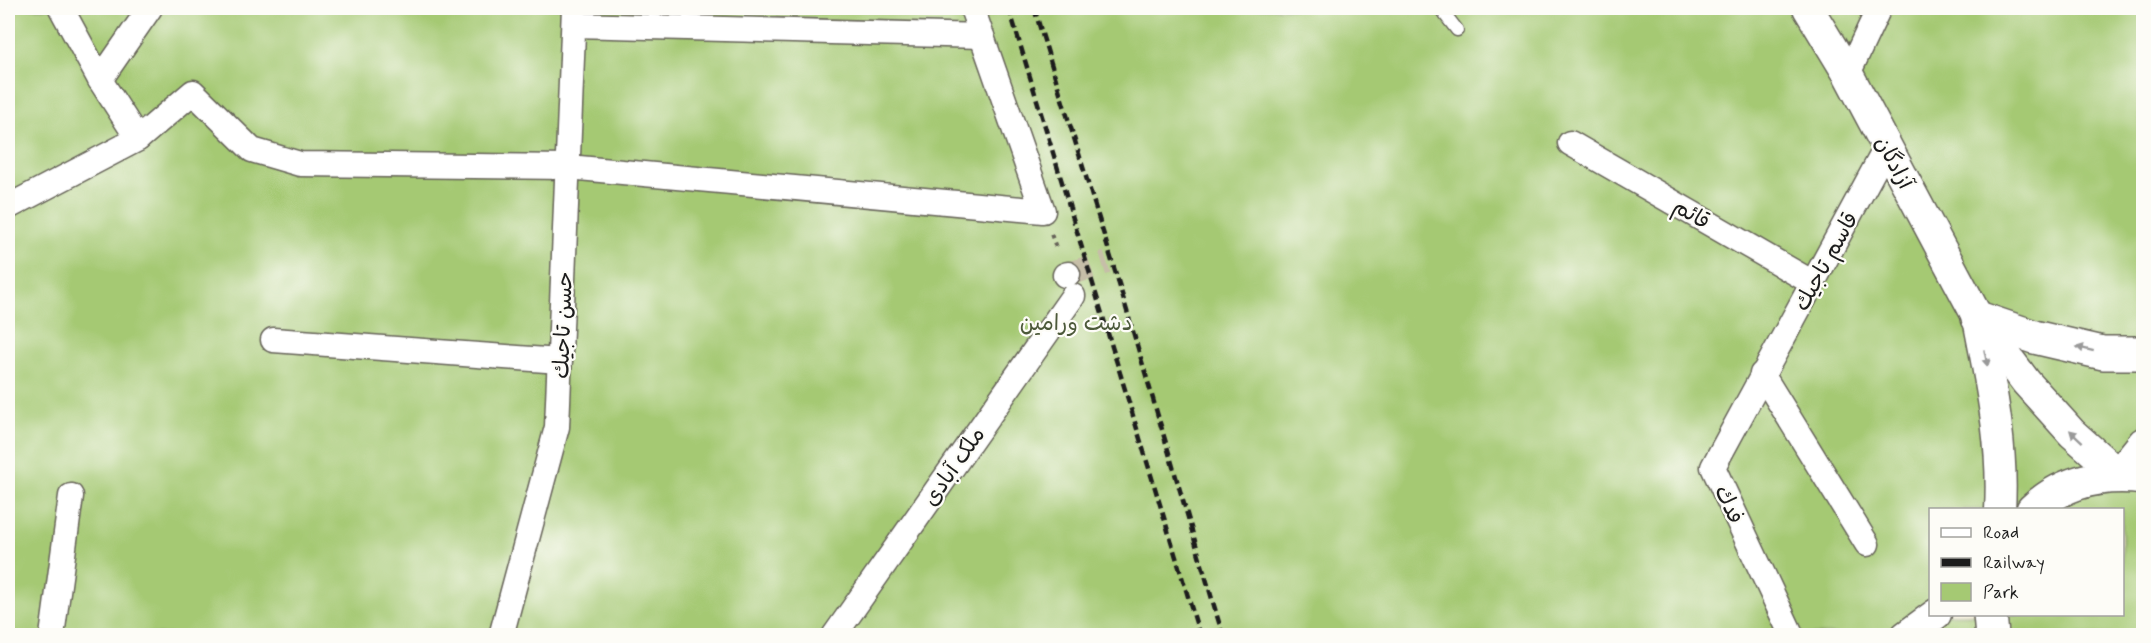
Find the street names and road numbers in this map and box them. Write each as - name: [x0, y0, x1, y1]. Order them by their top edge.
- street label: آزادگان: [1868, 132, 1920, 196]
- street label: قائم: [1667, 193, 1715, 237]
- street label: قاسم تاجيك: [1788, 208, 1866, 317]
- street label: حسن تاجيك: [548, 271, 580, 379]
- street label: ملک آبادی: [917, 422, 992, 512]
- street label: فدك: [1707, 481, 1749, 529]

